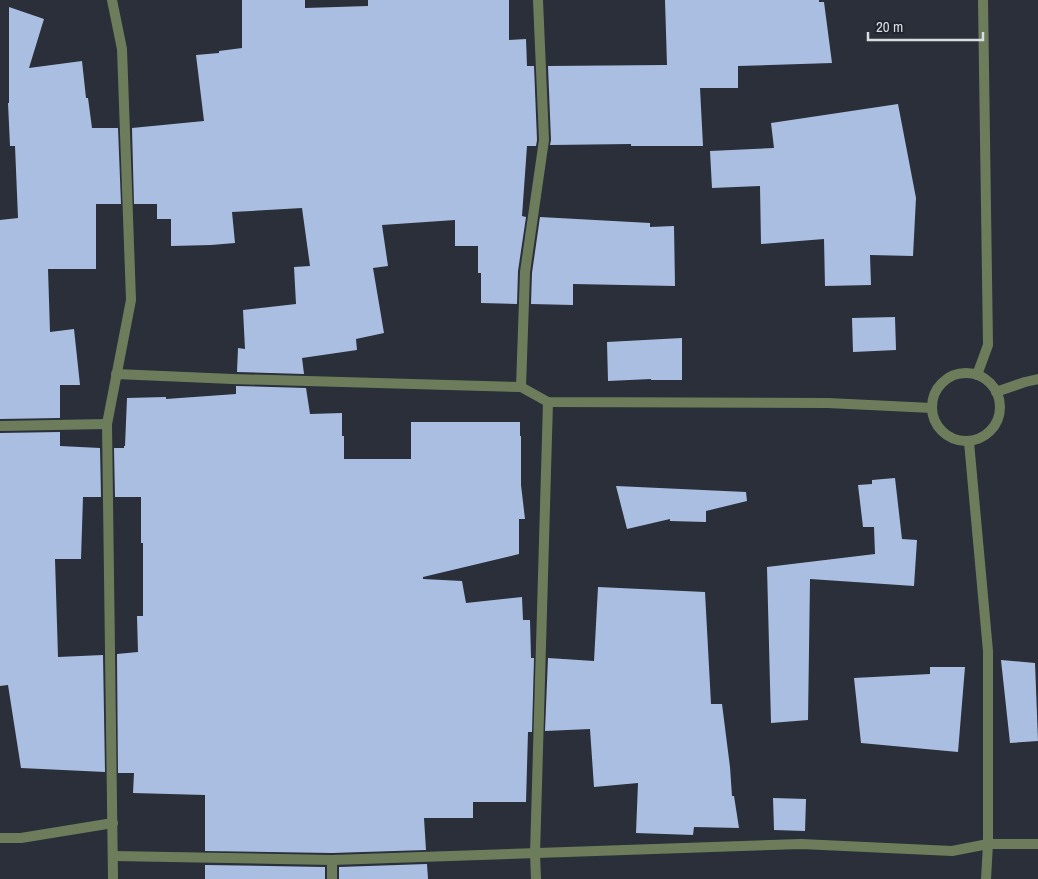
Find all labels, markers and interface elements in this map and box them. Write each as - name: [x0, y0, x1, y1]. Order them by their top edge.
- scale bar: [868, 10, 983, 42]
- text: 20 m: [876, 16, 903, 37]

